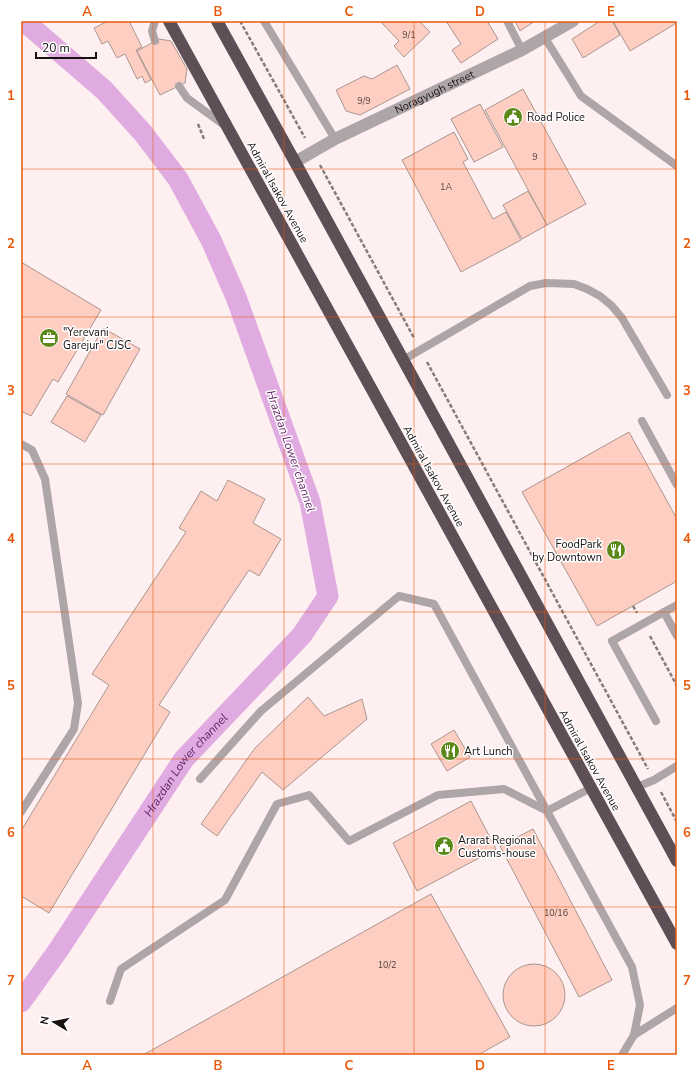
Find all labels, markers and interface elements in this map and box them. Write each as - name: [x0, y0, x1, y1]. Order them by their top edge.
- text: A: [82, 3, 92, 21]
- text: B: [214, 3, 223, 21]
- text: C: [345, 3, 354, 21]
- text: D: [475, 3, 485, 21]
- text: E: [607, 3, 615, 21]
- house number: 9/1: [402, 29, 416, 41]
- scale bar: [36, 34, 96, 60]
- text: 20 m: [42, 40, 70, 56]
- street label: Noragyugh street: [392, 67, 477, 118]
- text: 1: [7, 87, 15, 105]
- text: 1: [683, 87, 691, 105]
- house number: 9/9: [357, 95, 371, 107]
- public building icon: Road Police: [502, 106, 524, 128]
- place label: Road Police: [527, 110, 585, 125]
- street label: Admiral Isakov Avenue: [244, 139, 312, 246]
- house number: 9: [532, 151, 538, 163]
- house number: 1А: [440, 181, 452, 193]
- text: 2: [7, 235, 15, 253]
- text: 2: [683, 235, 691, 253]
- place label: "Yerevani Garejur" CJSC: [63, 325, 131, 353]
- office icon: "Yerevani Garejur" CJSC: [38, 327, 60, 349]
- text: 3: [7, 382, 15, 400]
- text: 3: [683, 382, 691, 400]
- water label: Hrazdan Lower channel: [263, 388, 319, 514]
- street label: Admiral Isakov Avenue: [400, 423, 468, 530]
- text: 4: [7, 530, 15, 548]
- text: 4: [683, 530, 691, 548]
- place label: FoodPark by Downtown: [532, 537, 602, 565]
- restaurant icon: FoodPark by Downtown: [605, 539, 627, 561]
- text: 5: [7, 677, 15, 695]
- text: 5: [683, 677, 691, 695]
- street label: Admiral Isakov Avenue: [556, 707, 624, 814]
- water label: Hrazdan Lower channel: [140, 710, 232, 820]
- restaurant icon: Art Lunch: [439, 740, 461, 762]
- place label: Art Lunch: [464, 744, 513, 759]
- text: 6: [7, 824, 15, 842]
- text: 6: [683, 824, 691, 842]
- place label: Ararat Regional Customs-house: [458, 833, 536, 861]
- public building icon: Ararat Regional Customs-house: [433, 835, 455, 857]
- house number: 10/16: [544, 907, 568, 919]
- house number: 10/2: [378, 959, 396, 971]
- text: 7: [7, 972, 15, 990]
- text: 7: [683, 972, 691, 990]
- north arrow: [34, 1002, 74, 1042]
- text: N: [37, 1015, 53, 1026]
- text: A: [82, 1057, 92, 1075]
- text: B: [214, 1057, 223, 1075]
- text: C: [345, 1057, 354, 1075]
- text: D: [475, 1057, 485, 1075]
- text: E: [607, 1057, 615, 1075]

